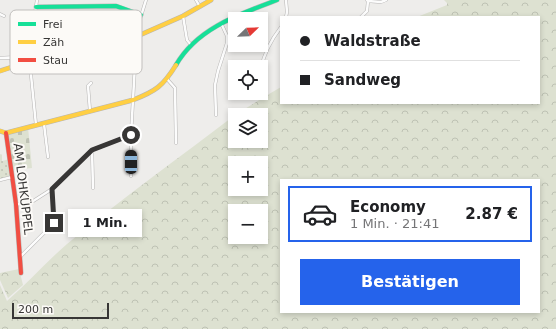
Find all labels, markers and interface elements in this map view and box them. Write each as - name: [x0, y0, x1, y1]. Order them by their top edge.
- legend: [10, 10, 142, 74]
- north arrow: [228, 12, 268, 52]
- map controls: [228, 12, 268, 244]
- text: Frei: [43, 18, 63, 31]
- text: Waldstraße: [324, 32, 421, 50]
- text: Zäh: [43, 36, 64, 49]
- text: Stau: [43, 54, 68, 67]
- button: locate: [228, 60, 268, 100]
- text: Sandweg: [324, 71, 401, 89]
- button: layers: [228, 108, 268, 148]
- route start: [122, 126, 140, 144]
- street label: AM LOHKÜPPEL: [10, 142, 38, 236]
- car: [125, 150, 137, 174]
- button: +: [228, 156, 268, 196]
- icon: car: [302, 196, 338, 232]
- text: Economy: [350, 198, 426, 216]
- button: −: [228, 204, 268, 244]
- text: 2.87 €: [465, 205, 518, 223]
- callout: 1 Min.: [68, 209, 142, 237]
- route end: [45, 214, 63, 232]
- text: 1 Min.: [82, 215, 128, 230]
- text: 1 Min. · 21:41: [350, 216, 439, 231]
- button: Bestätigen: [300, 259, 520, 305]
- scale bar: [12, 301, 109, 320]
- text: 200 m: [18, 303, 53, 316]

